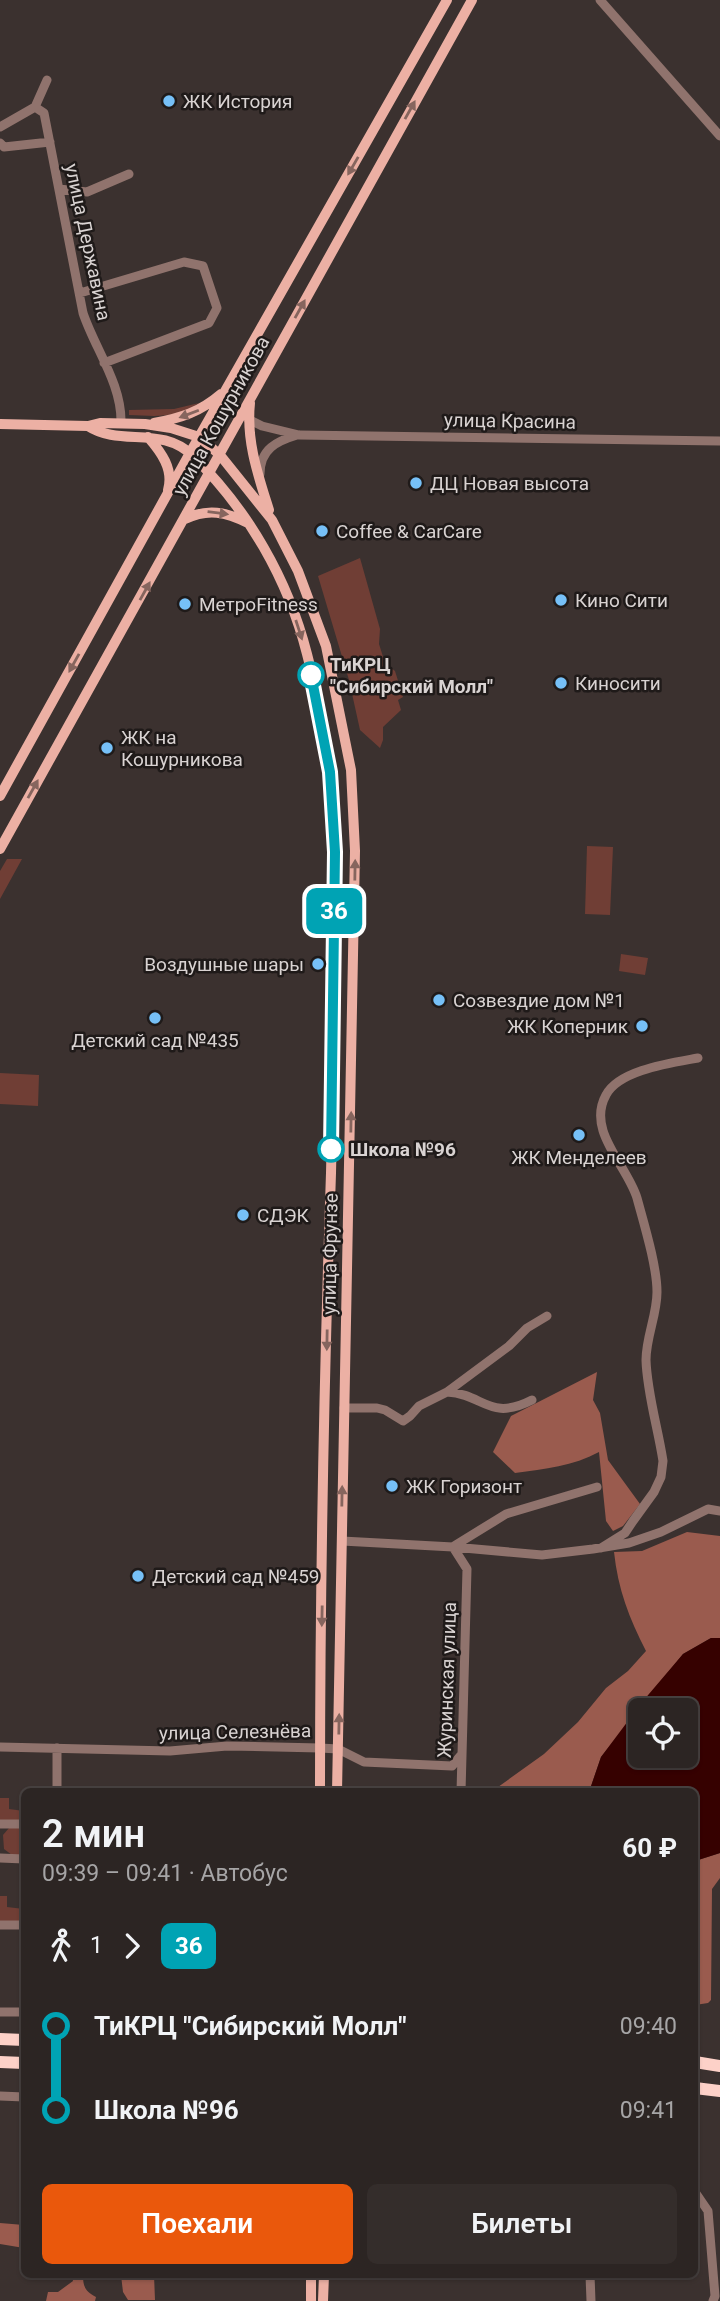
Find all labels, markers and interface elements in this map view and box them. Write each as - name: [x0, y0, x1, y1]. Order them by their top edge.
- place label: ЖК История: [183, 90, 292, 113]
- marker: ЖК История: [161, 93, 177, 109]
- one-way arrow: [404, 100, 416, 120]
- one-way arrow: [347, 156, 359, 176]
- street label: улица Державина: [60, 161, 116, 323]
- one-way arrow: [294, 299, 306, 319]
- street label: улица Кошурникова: [168, 332, 274, 500]
- street label: улица Красина: [444, 408, 576, 434]
- one-way arrow: [178, 409, 199, 420]
- place label: ДЦ Новая высота: [430, 472, 589, 495]
- marker: ДЦ Новая высота: [408, 475, 424, 491]
- one-way arrow: [207, 508, 229, 519]
- place label: Coffee & CarCare: [336, 520, 482, 543]
- marker: Coffee & CarCare: [314, 523, 330, 539]
- one-way arrow: [139, 581, 151, 600]
- place label: Кино Сити: [575, 589, 668, 612]
- marker: Кино Сити: [553, 592, 569, 608]
- place label: МетроFitness: [199, 593, 318, 616]
- marker: МетроFitness: [177, 596, 193, 612]
- one-way arrow: [295, 619, 305, 640]
- one-way arrow: [69, 653, 80, 673]
- place label: ТиКРЦ "Сибирский Молл": [330, 653, 493, 698]
- marker: ТиКРЦ "Сибирский Молл": [298, 662, 324, 688]
- place label: Киносити: [575, 672, 661, 695]
- marker: Киносити: [553, 675, 569, 691]
- place label: ЖК на Кошурникова: [121, 726, 243, 771]
- marker: ЖК на Кошурникова: [99, 740, 115, 756]
- one-way arrow: [27, 779, 39, 799]
- one-way arrow: [349, 859, 361, 881]
- line badge: 36: [302, 888, 366, 934]
- text: 36: [320, 897, 348, 925]
- place label: Воздушные шары: [144, 953, 304, 976]
- marker: Воздушные шары: [310, 956, 326, 972]
- place label: Созвездие дом №1: [453, 989, 625, 1012]
- marker: Созвездие дом №1: [431, 992, 447, 1008]
- marker: Детский сад №435: [147, 1010, 163, 1026]
- place label: ЖК Коперник: [507, 1015, 629, 1038]
- marker: ЖК Коперник: [634, 1018, 650, 1034]
- place label: Детский сад №435: [71, 1029, 239, 1052]
- one-way arrow: [345, 1111, 357, 1133]
- marker: ЖК Менделеев: [571, 1127, 587, 1143]
- marker: Школа №96: [318, 1136, 344, 1162]
- place label: Школа №96: [350, 1138, 456, 1161]
- place label: ЖК Менделеев: [511, 1146, 647, 1169]
- street label: улица Фрунзе: [317, 1193, 343, 1315]
- place label: СДЭК: [257, 1204, 309, 1227]
- marker: СДЭК: [235, 1207, 251, 1223]
- one-way arrow: [321, 1329, 333, 1351]
- place label: ЖК Горизонт: [406, 1475, 522, 1498]
- marker: ЖК Горизонт: [384, 1478, 400, 1494]
- one-way arrow: [336, 1485, 348, 1507]
- place label: Детский сад №459: [152, 1565, 320, 1588]
- marker: Детский сад №459: [130, 1568, 146, 1584]
- street label: Журинская улица: [433, 1601, 461, 1759]
- one-way arrow: [316, 1606, 328, 1628]
- map controls: [628, 1698, 698, 1768]
- button: locate: [628, 1698, 698, 1768]
- one-way arrow: [333, 1713, 345, 1735]
- street label: улица Селезнёва: [159, 1719, 311, 1745]
- text: 2 мин: [42, 1812, 145, 1856]
- text: 60 ₽: [622, 1833, 677, 1863]
- text: 09:39 – 09:41 · Автобус: [42, 1860, 288, 1887]
- icon: walk: [42, 1927, 80, 1965]
- icon: forward: [113, 1927, 151, 1965]
- text: 1: [90, 1932, 103, 1959]
- text: 36: [175, 1932, 202, 1960]
- text: ТиКРЦ "Сибирский Молл": [94, 2011, 406, 2041]
- text: 09:40: [620, 2013, 677, 2040]
- text: Школа №96: [94, 2095, 239, 2125]
- text: 09:41: [620, 2097, 677, 2124]
- button: Поехали: [42, 2184, 353, 2264]
- button: Билеты: [367, 2184, 677, 2264]

